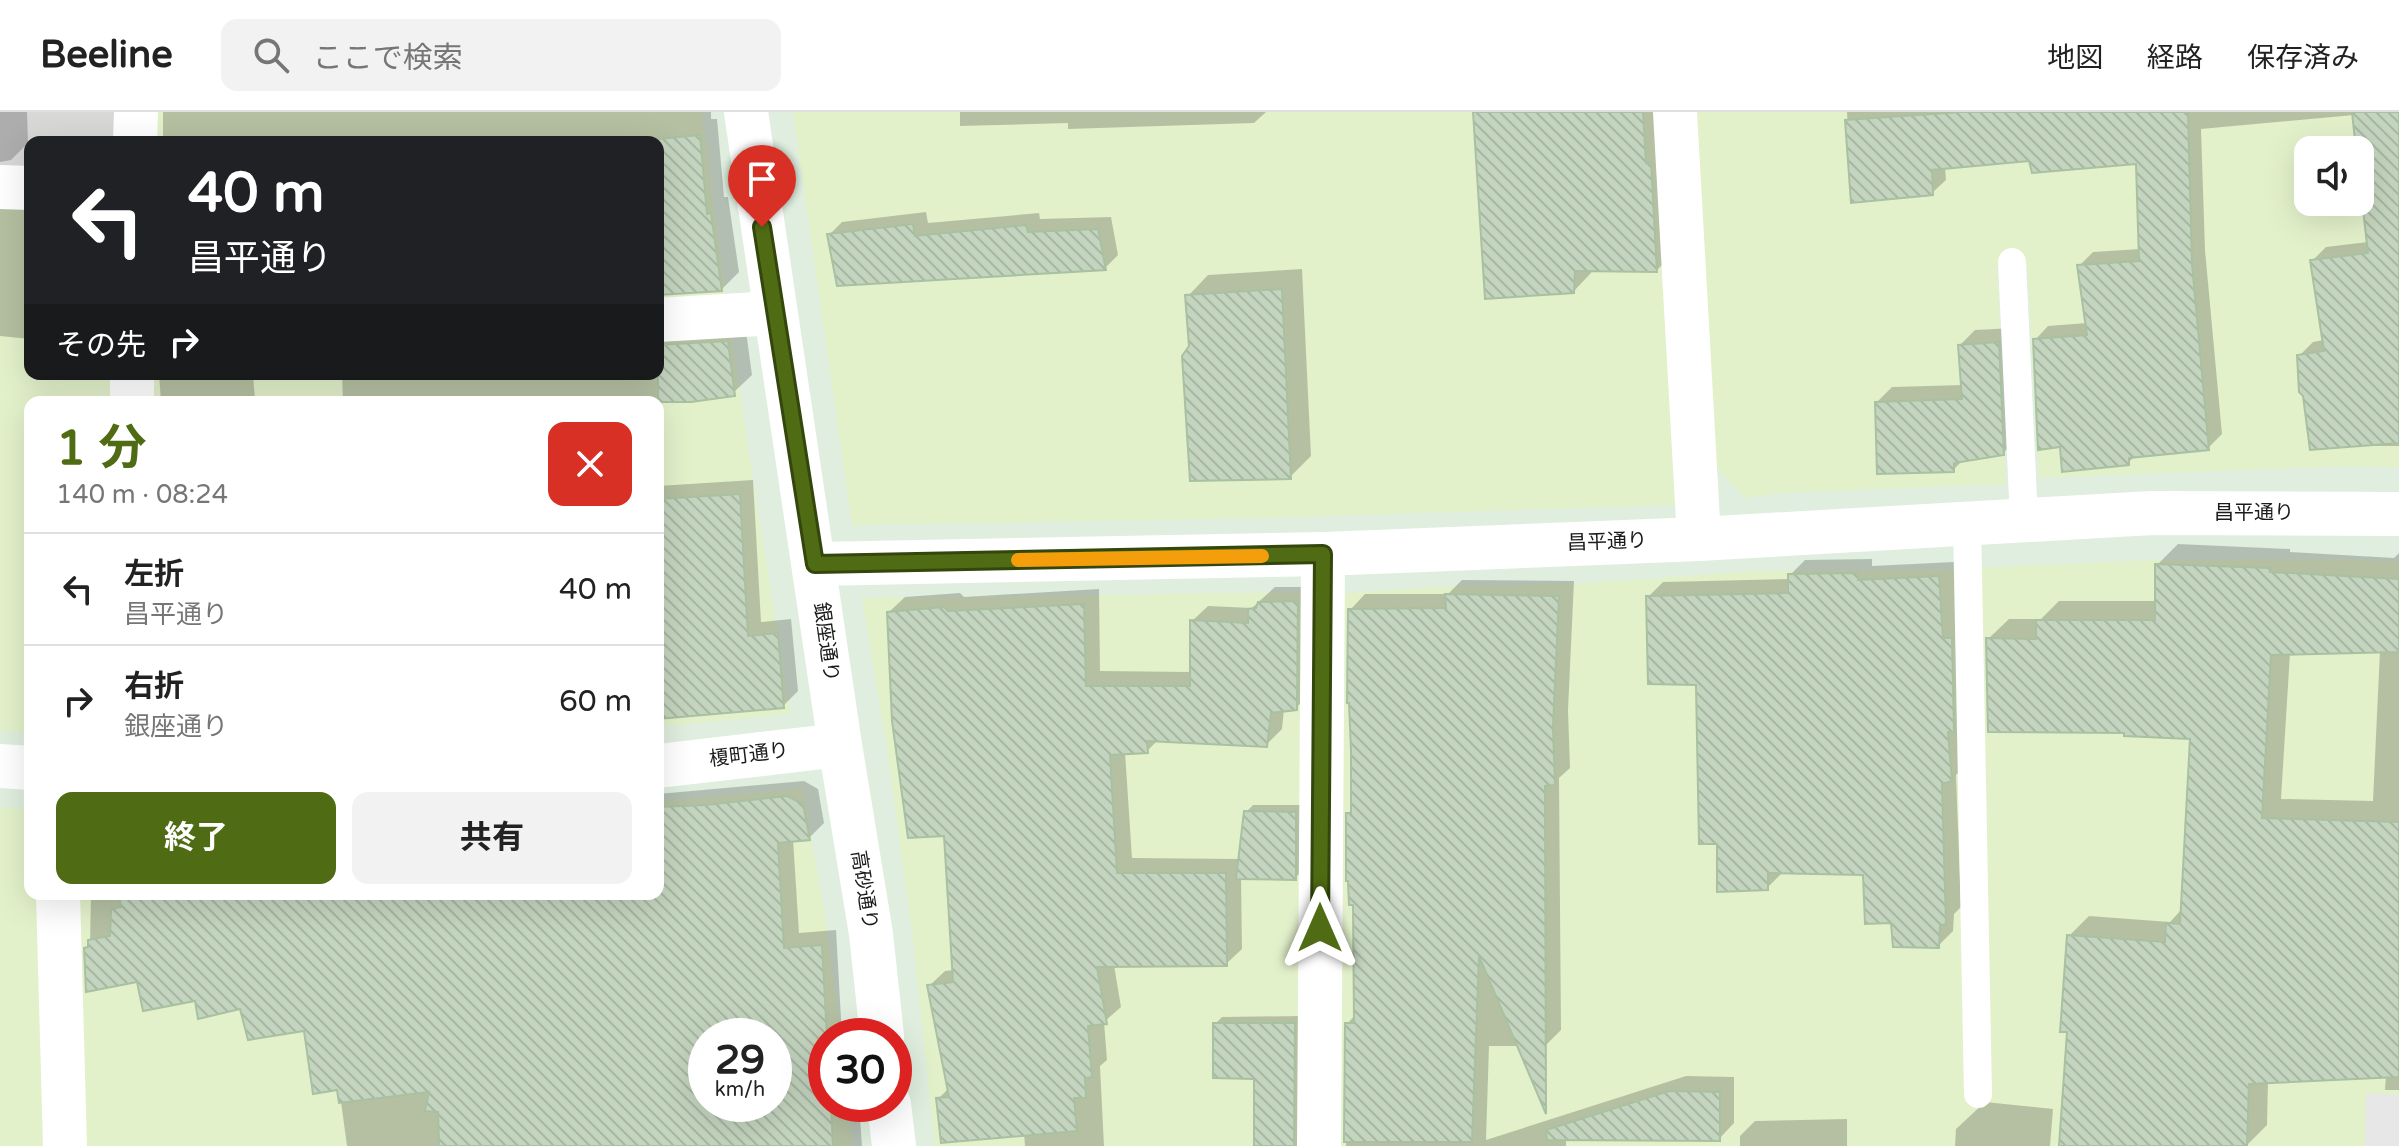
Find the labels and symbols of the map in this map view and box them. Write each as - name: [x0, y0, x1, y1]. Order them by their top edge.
- pin: [728, 145, 796, 227]
- street label: 昌平通り: [2214, 501, 2294, 525]
- street label: 昌平通り: [1567, 529, 1647, 555]
- street label: 銀座通り: [809, 601, 843, 683]
- street label: 榎町通り: [708, 738, 790, 772]
- street label: 高砂通り: [846, 849, 882, 931]
- position arrow: [1278, 886, 1362, 970]
- speed limit sign: 30: [808, 1018, 912, 1122]

